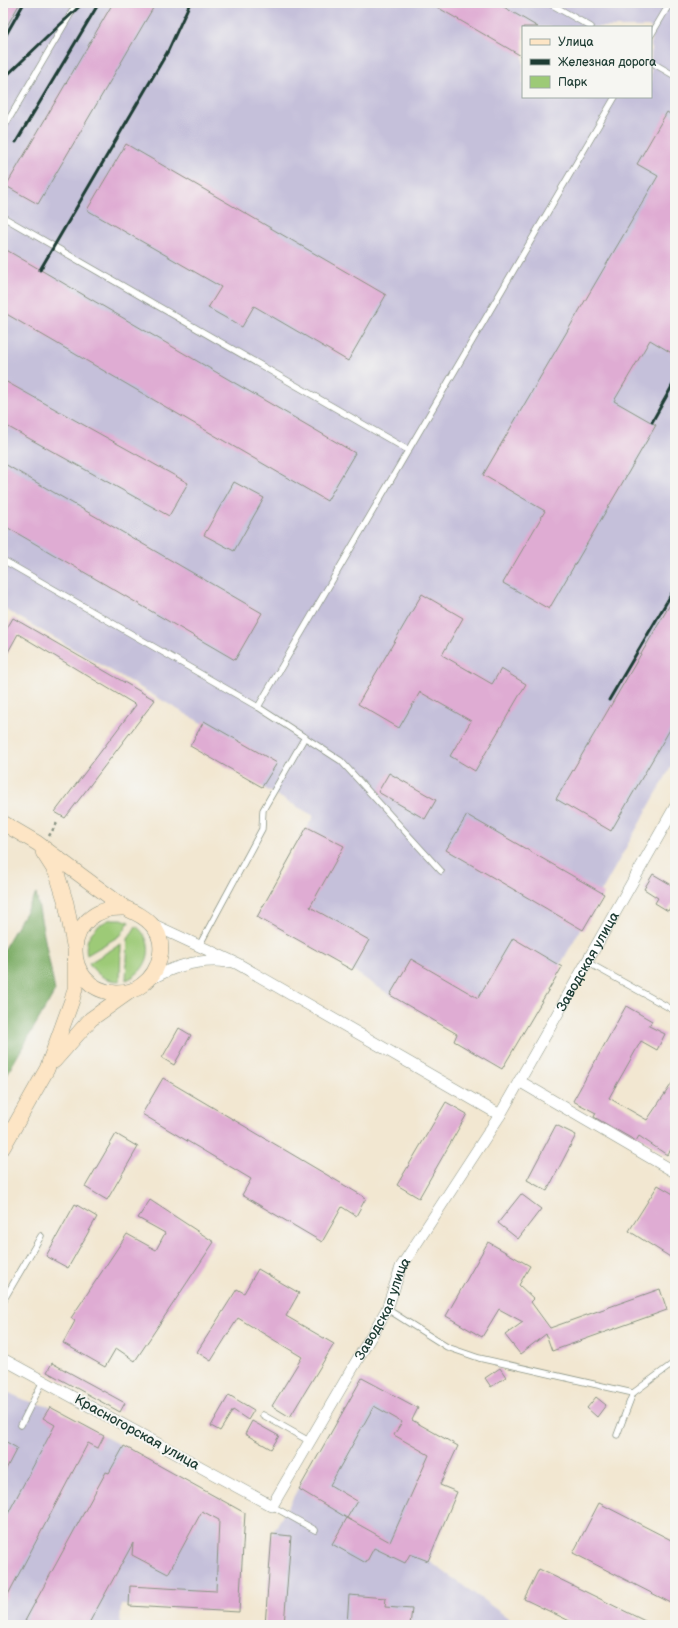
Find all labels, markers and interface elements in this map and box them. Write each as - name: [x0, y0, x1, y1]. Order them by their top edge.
- legend: [522, 26, 652, 98]
- text: Улица: [558, 35, 594, 50]
- text: Железная дорога: [558, 55, 656, 70]
- text: Парк: [558, 75, 588, 90]
- street label: Заводская улица: [552, 908, 623, 1014]
- street label: Заводская улица: [351, 1253, 414, 1363]
- street label: Красногорская улица: [72, 1391, 203, 1474]

